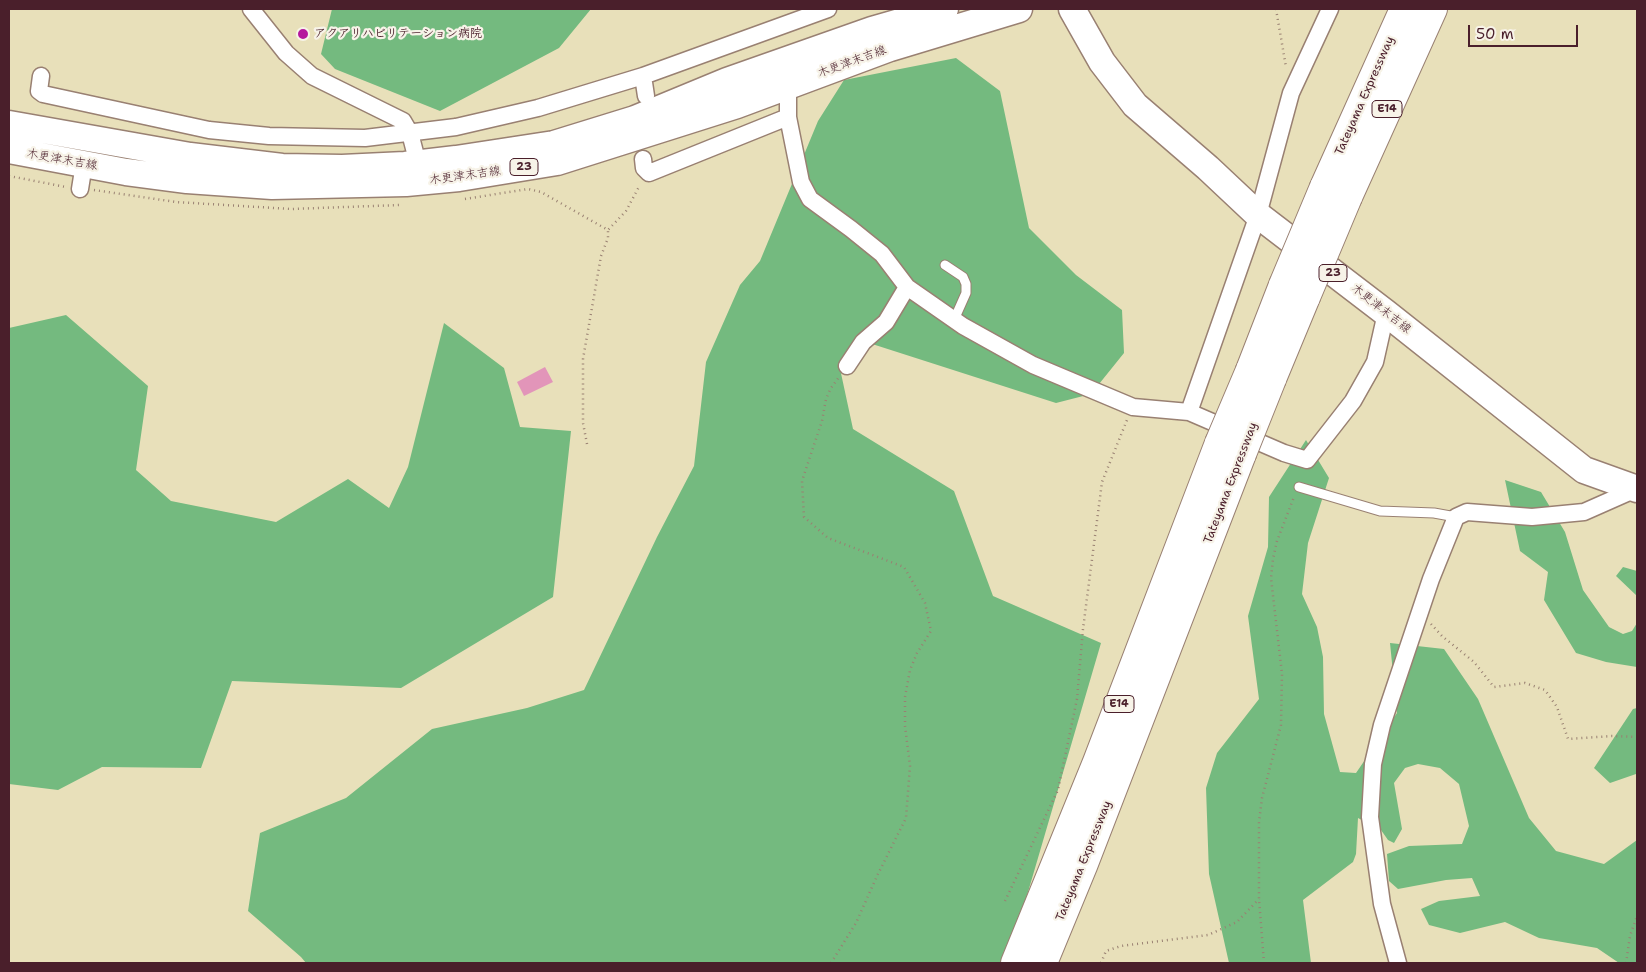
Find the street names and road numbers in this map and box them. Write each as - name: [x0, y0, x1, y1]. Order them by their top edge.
- street label: Tateyama Expressway: [1332, 34, 1398, 158]
- street label: 木更津末吉線: [816, 43, 888, 81]
- road number: E14: [1372, 100, 1402, 118]
- street label: 木更津末吉線: [25, 147, 99, 173]
- road number: 23: [510, 158, 538, 176]
- street label: 木更津末吉線: [428, 164, 502, 188]
- road number: 23: [1319, 264, 1347, 282]
- street label: 木更津末吉線: [1348, 281, 1414, 337]
- street label: Tateyama Expressway: [1201, 420, 1261, 546]
- road number: E14: [1104, 696, 1134, 712]
- street label: Tateyama Expressway: [1053, 799, 1115, 923]

